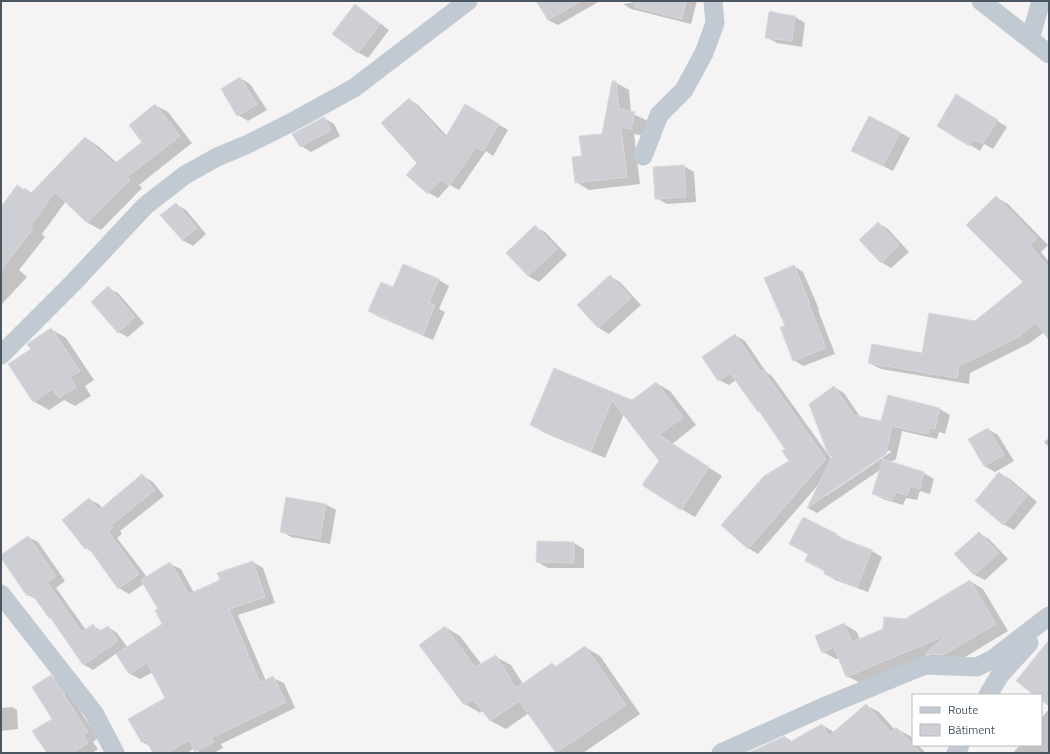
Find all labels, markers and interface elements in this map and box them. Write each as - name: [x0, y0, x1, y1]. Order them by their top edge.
- legend: [912, 694, 1042, 746]
- text: Route: [948, 700, 978, 719]
- text: Bâtiment: [948, 720, 996, 739]

